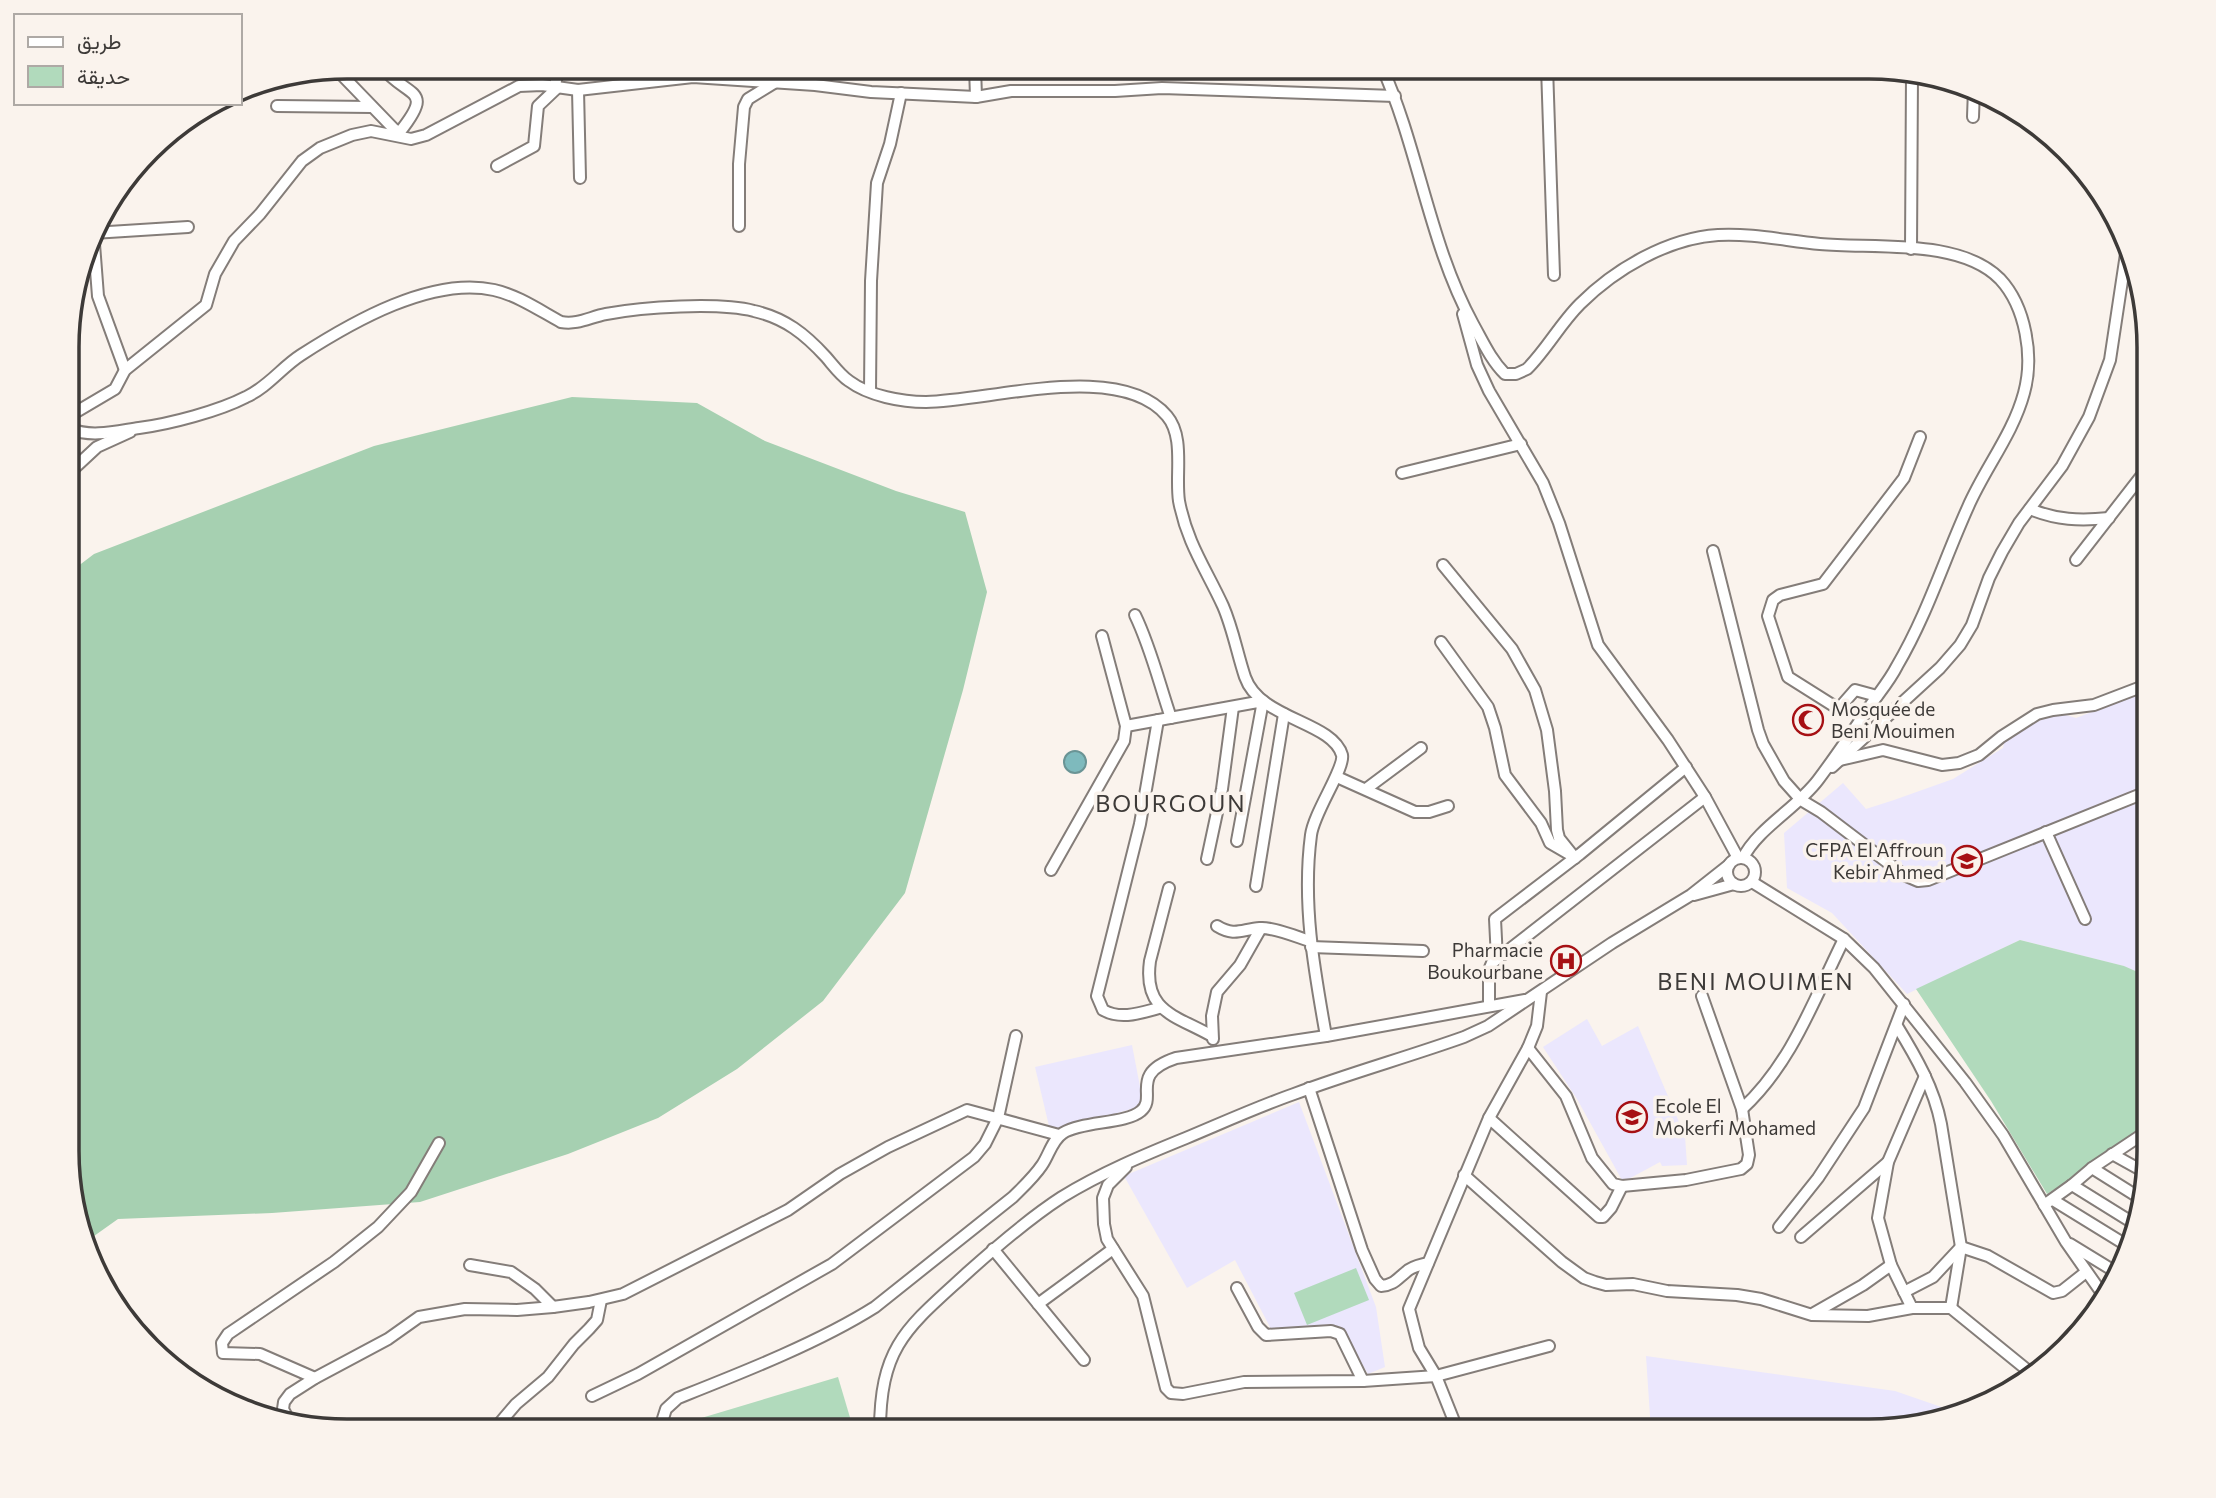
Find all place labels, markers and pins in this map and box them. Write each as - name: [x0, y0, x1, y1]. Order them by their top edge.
- place label: Mosquée de Beni Mouimen: [1831, 697, 1955, 742]
- mosque icon: Mosquée de Beni Mouimen: [1791, 703, 1825, 737]
- place label: CFPA El Affroun Kebir Ahmed: [1805, 838, 1944, 883]
- school or university icon: CFPA El Affroun Kebir Ahmed: [1950, 844, 1984, 878]
- place label: Pharmacie Boukourbane: [1427, 938, 1543, 983]
- hospital icon: Pharmacie Boukourbane: [1549, 944, 1583, 978]
- place label: Ecole El Mokerfi Mohamed: [1655, 1094, 1816, 1139]
- school or university icon: Ecole El Mokerfi Mohamed: [1615, 1100, 1649, 1134]

